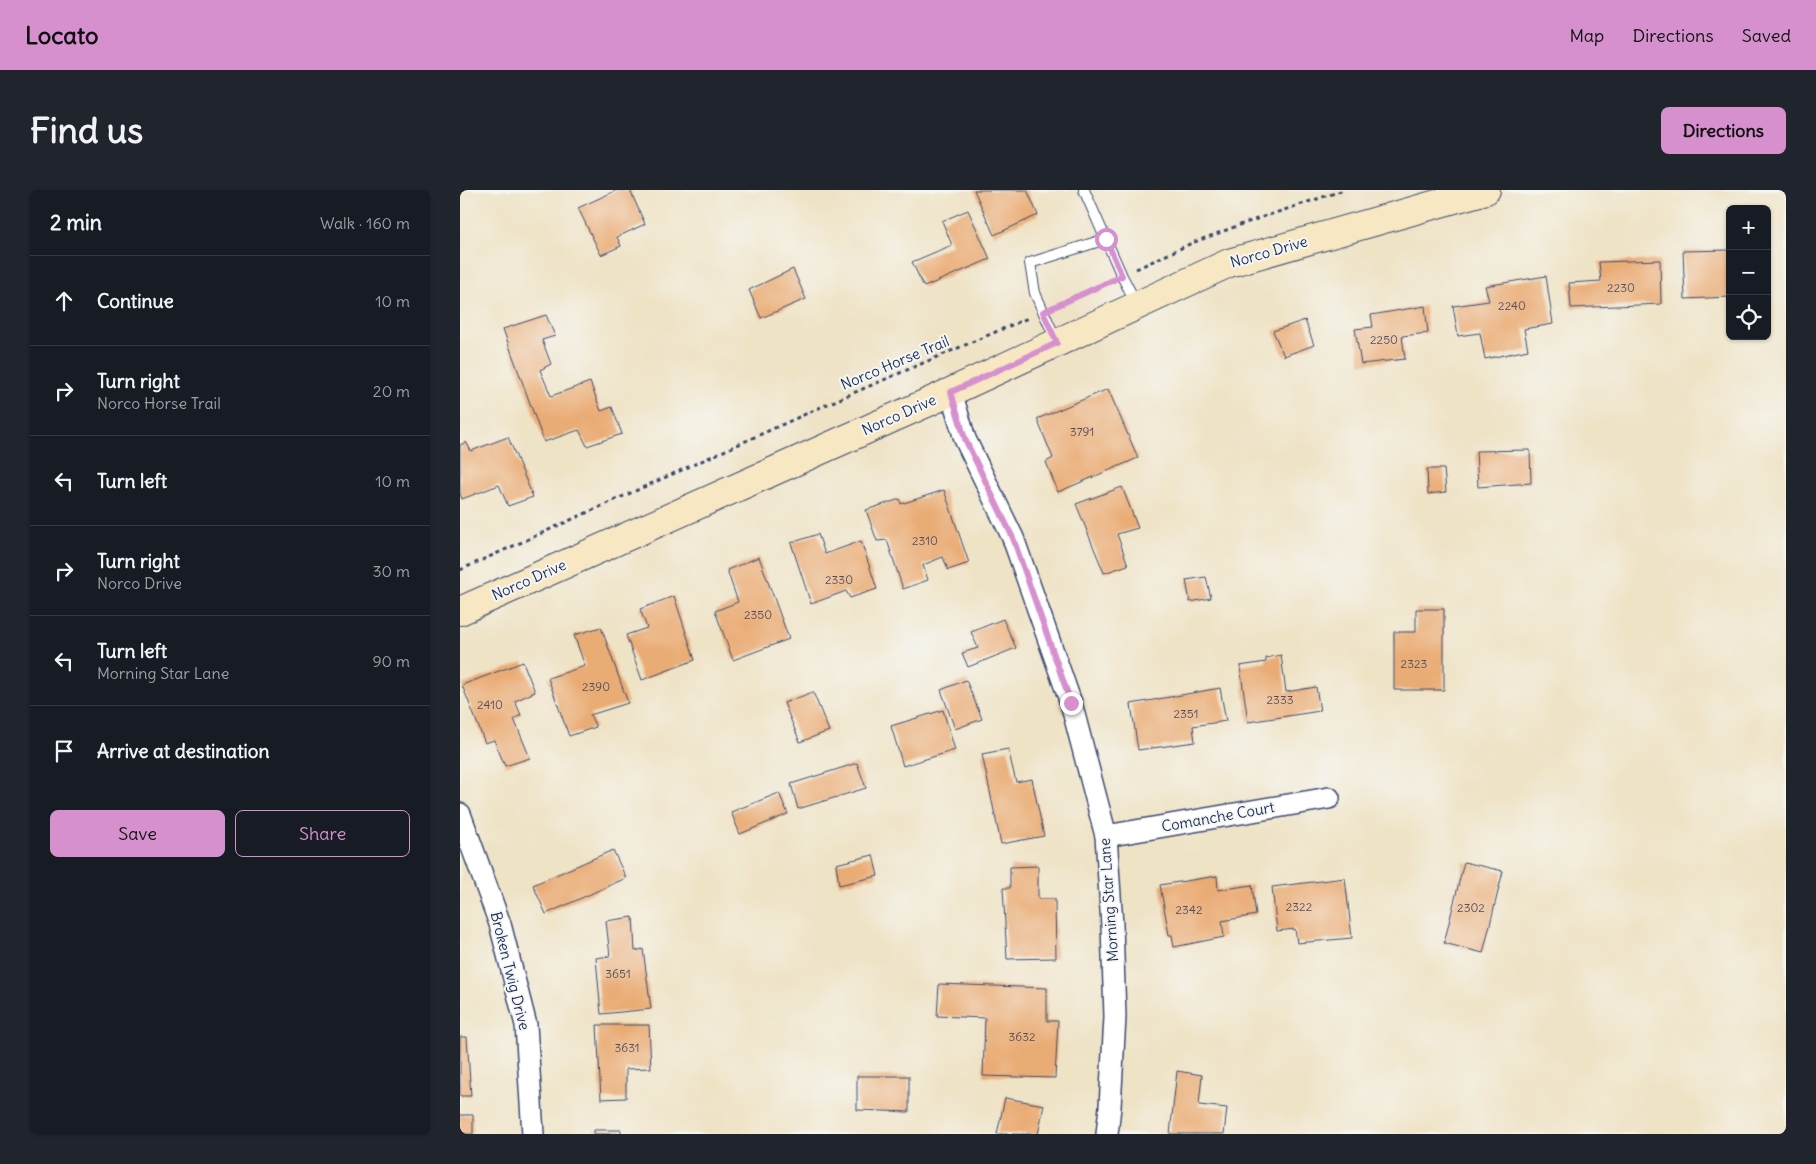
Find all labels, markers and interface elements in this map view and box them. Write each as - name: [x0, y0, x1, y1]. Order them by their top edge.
- text: Locato: [25, 20, 99, 50]
- text: Map: [1569, 24, 1604, 47]
- text: Directions: [1632, 24, 1714, 47]
- text: Saved: [1742, 24, 1791, 47]
- button: Directions: [1661, 107, 1786, 154]
- text: Find us: [30, 108, 143, 152]
- map controls: [1726, 205, 1771, 340]
- button: +: [1726, 205, 1771, 250]
- text: 2 min: [50, 209, 102, 236]
- text: Walk · 160 m: [320, 213, 410, 233]
- route start: [1095, 228, 1118, 251]
- street label: Norco Drive: [1228, 231, 1310, 272]
- button: −: [1726, 250, 1771, 295]
- house number: 2230: [1607, 280, 1635, 295]
- icon: ahead: [50, 287, 78, 315]
- text: Continue: [97, 289, 174, 313]
- text: 10 m: [375, 291, 410, 311]
- button: locate: [1726, 295, 1771, 340]
- house number: 2240: [1498, 298, 1526, 313]
- street label: Norco Horse Trail: [838, 331, 952, 394]
- house number: 2250: [1370, 332, 1398, 347]
- text: Turn right: [97, 369, 180, 393]
- icon: right: [50, 377, 78, 405]
- text: 20 m: [373, 381, 410, 401]
- street label: Norco Drive: [859, 390, 939, 439]
- text: Norco Horse Trail: [97, 393, 221, 413]
- house number: 3791: [1070, 424, 1094, 439]
- icon: left: [50, 467, 78, 495]
- text: Turn left: [97, 469, 167, 493]
- text: 10 m: [375, 471, 410, 491]
- house number: 2310: [912, 533, 938, 548]
- text: Turn right: [97, 549, 180, 573]
- street label: Norco Drive: [489, 555, 569, 604]
- icon: right: [50, 557, 78, 585]
- text: 30 m: [373, 561, 410, 581]
- house number: 2330: [825, 572, 853, 587]
- text: Norco Drive: [97, 573, 182, 593]
- house number: 2350: [744, 607, 772, 622]
- text: Turn left: [97, 639, 167, 663]
- icon: left: [50, 647, 78, 675]
- text: 90 m: [372, 651, 410, 671]
- house number: 2323: [1401, 656, 1428, 671]
- text: Morning Star Lane: [97, 663, 229, 683]
- house number: 2390: [582, 679, 610, 694]
- route end: [1060, 692, 1083, 715]
- house number: 2333: [1266, 692, 1294, 707]
- house number: 2410: [477, 697, 503, 712]
- house number: 2351: [1173, 706, 1199, 721]
- icon: arrive: [50, 737, 78, 765]
- text: Arrive at destination: [97, 739, 270, 763]
- street label: Comanche Court: [1160, 797, 1276, 836]
- button: Save: [50, 810, 225, 857]
- button: Share: [235, 810, 410, 857]
- street label: Morning Star Lane: [1095, 837, 1122, 963]
- house number: 2322: [1286, 899, 1313, 914]
- house number: 2302: [1457, 900, 1485, 915]
- house number: 2342: [1176, 902, 1203, 917]
- street label: Broken Twig Drive: [487, 910, 534, 1032]
- house number: 3651: [605, 966, 631, 981]
- house number: 3632: [1008, 1029, 1036, 1044]
- house number: 3631: [614, 1040, 640, 1055]

